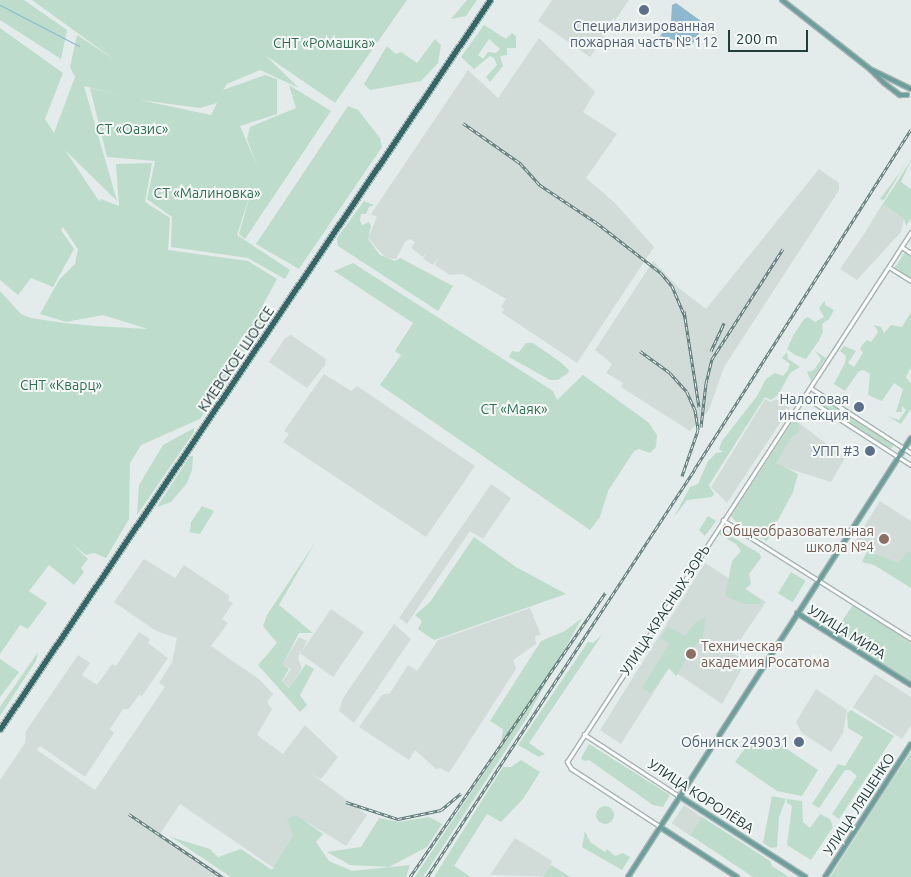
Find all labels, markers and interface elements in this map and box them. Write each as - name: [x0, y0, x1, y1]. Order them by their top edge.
- marker: Специализированная пожарная часть № 112: [638, 4, 650, 16]
- place label: Специализированная пожарная часть № 112: [570, 18, 718, 50]
- scale bar: [731, 20, 811, 52]
- text: 200 m: [736, 30, 778, 47]
- park label: СНТ «Ромашка»: [273, 35, 375, 51]
- park label: СТ «Оазис»: [96, 121, 168, 137]
- park label: СТ «Малиновка»: [153, 185, 261, 201]
- street label: КИЕВСКОЕ ШОССЕ: [195, 303, 277, 415]
- park label: СНТ «Кварц»: [20, 377, 102, 393]
- place label: Налоговая инспекция: [779, 391, 849, 424]
- park label: СТ «Маяк»: [480, 401, 548, 417]
- marker: Налоговая инспекция: [853, 401, 865, 413]
- place label: УПП #3: [812, 443, 860, 459]
- marker: УПП #3: [864, 445, 876, 457]
- place label: Общеобразовательная школа №4: [722, 523, 874, 556]
- marker: Общеобразовательная школа №4: [878, 533, 890, 545]
- street label: УЛИЦА КРАСНЫХ ЗОРЬ: [617, 542, 713, 678]
- street label: УЛИЦА МИРА: [805, 601, 889, 663]
- place label: Техническая академия Росатома: [701, 638, 830, 670]
- marker: Техническая академия Росатома: [685, 648, 697, 660]
- place label: Обнинск 249031: [681, 734, 789, 750]
- marker: Обнинск 249031: [793, 736, 805, 748]
- street label: УЛИЦА ЛЯШЕНКО: [820, 750, 898, 858]
- street label: УЛИЦА КОРОЛЁВА: [645, 755, 757, 837]

